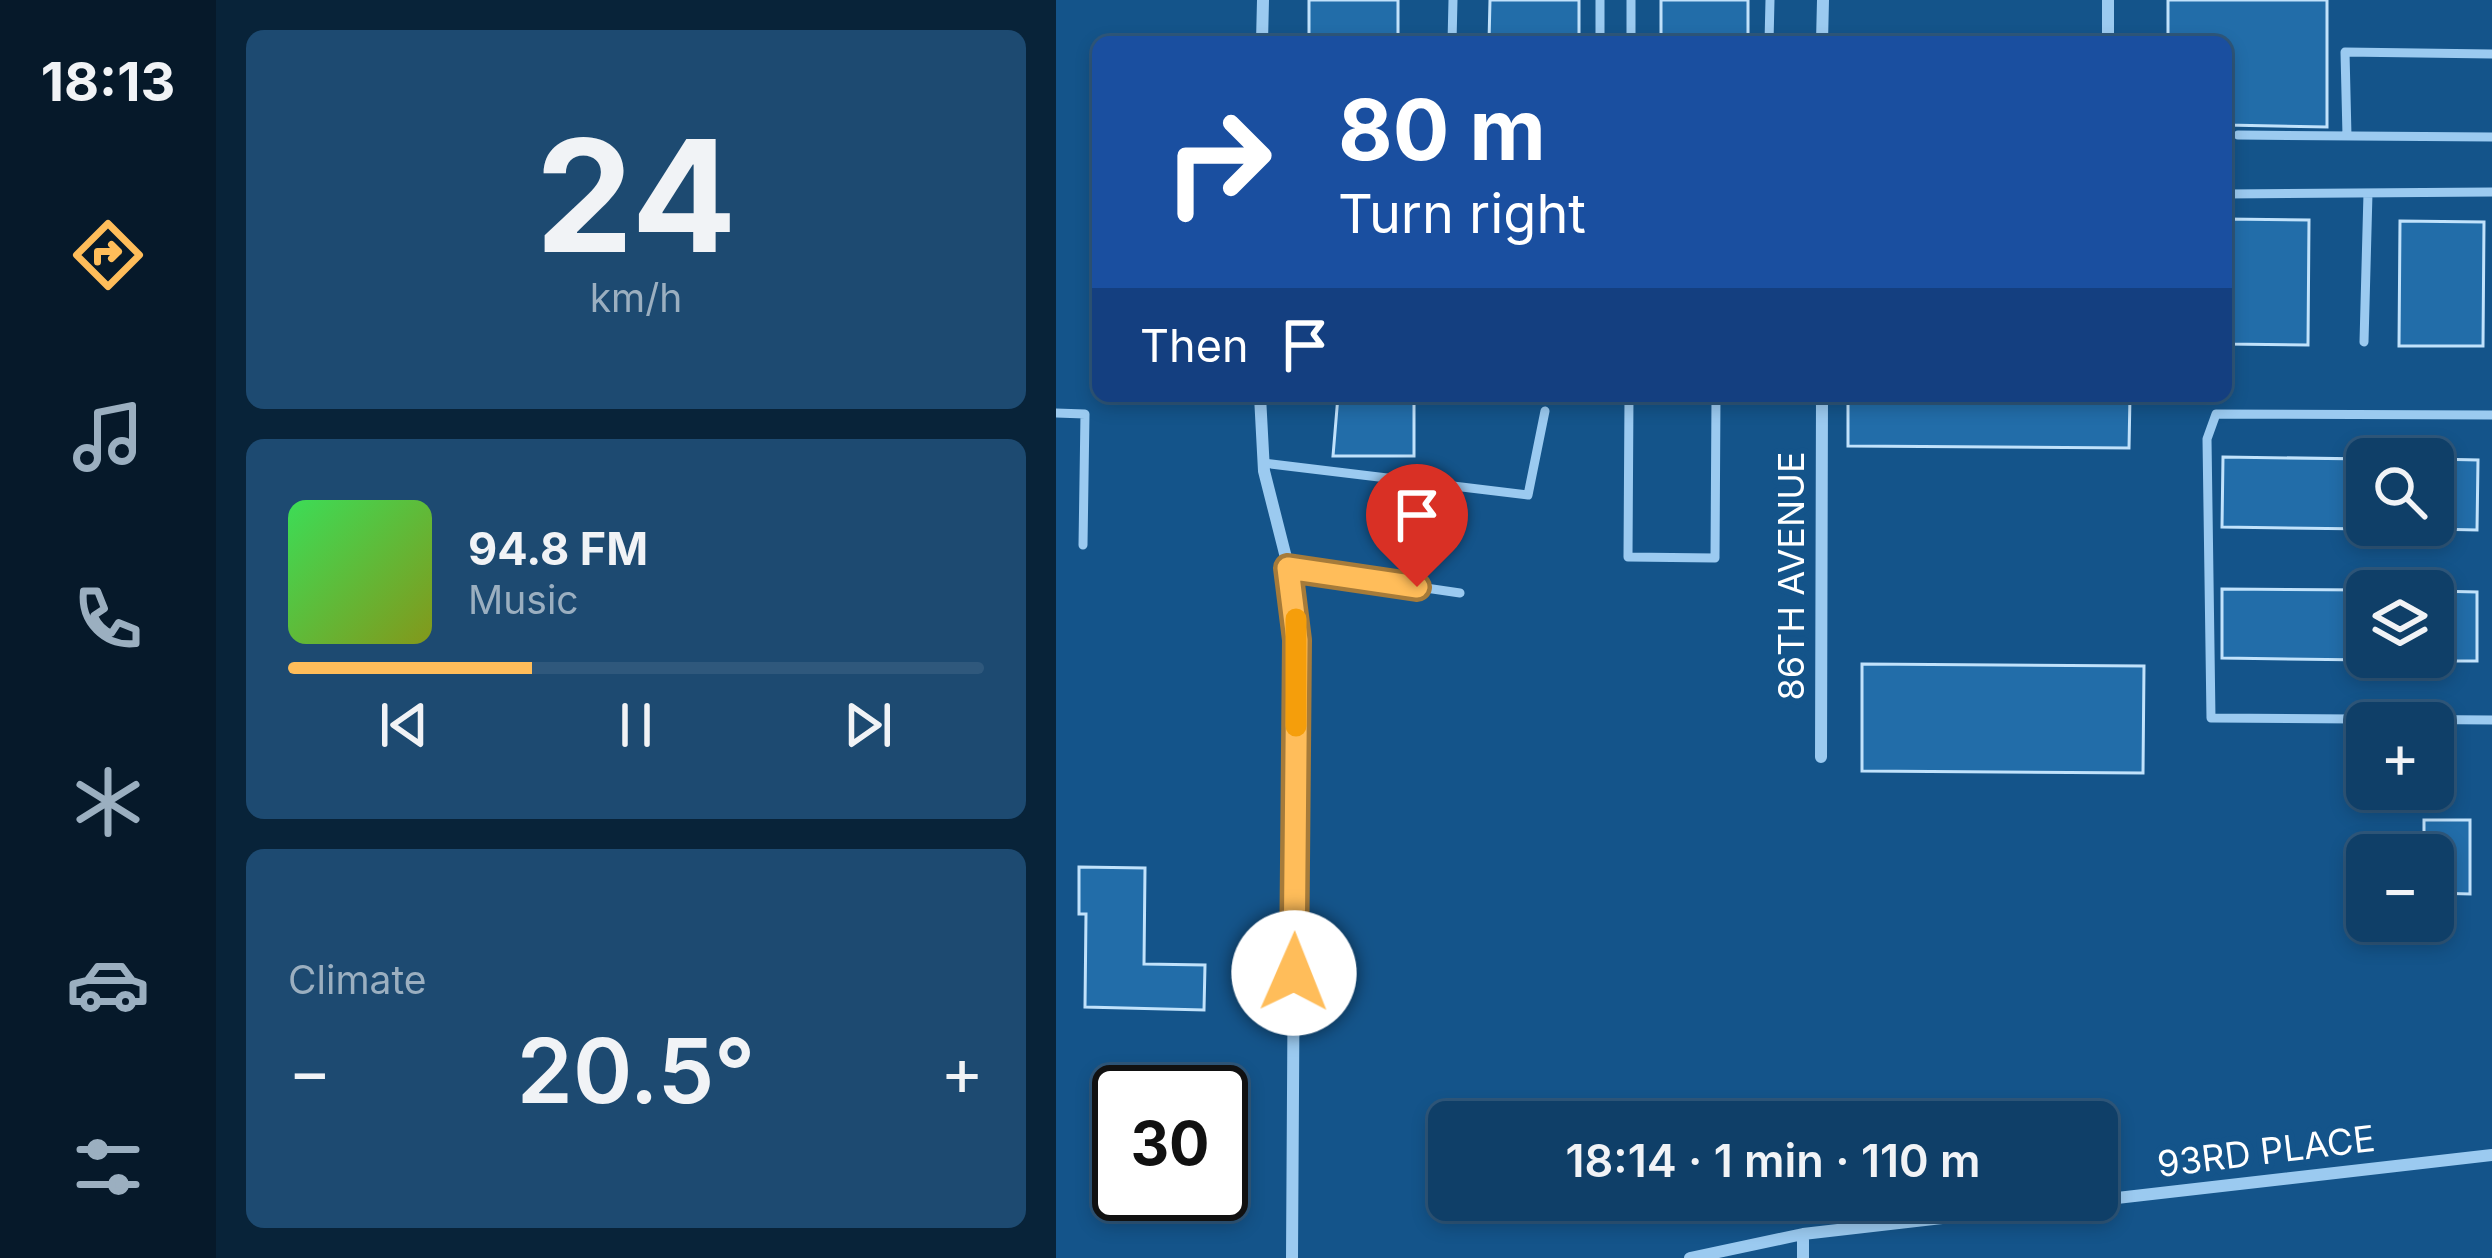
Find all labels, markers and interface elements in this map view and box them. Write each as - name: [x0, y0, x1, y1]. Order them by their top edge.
- text: 18:13: [41, 49, 175, 114]
- text: 80 m: [1338, 79, 1546, 180]
- icon: right: [1140, 84, 1296, 240]
- text: 24: [535, 101, 737, 290]
- text: Turn right: [1338, 181, 1586, 246]
- icon: directions: [66, 213, 150, 297]
- text: km/h: [590, 274, 682, 321]
- icon: arrive: [1272, 312, 1338, 378]
- text: Then: [1140, 318, 1248, 373]
- icon: music: [66, 395, 150, 479]
- map controls: [2346, 438, 2454, 942]
- button: search: [2346, 438, 2454, 546]
- street label: 86TH AVENUE: [1769, 451, 1813, 701]
- pin: [1366, 464, 1468, 587]
- icon: arrive: [1384, 482, 1450, 548]
- text: 94.8 FM: [468, 521, 648, 576]
- button: layers: [2346, 570, 2454, 678]
- text: Music: [468, 576, 579, 623]
- icon: phone: [66, 577, 150, 661]
- icon: previous: [371, 692, 437, 758]
- icon: pause: [603, 692, 669, 758]
- icon: next: [835, 692, 901, 758]
- button: +: [2346, 702, 2454, 810]
- icon: climate: [66, 760, 150, 844]
- button: −: [2346, 834, 2454, 942]
- position arrow: [1231, 910, 1357, 1036]
- icon: car: [66, 942, 150, 1026]
- text: Climate: [288, 956, 427, 1003]
- text: 20.5°: [517, 1016, 755, 1125]
- text: −: [288, 1031, 332, 1111]
- text: +: [940, 1031, 984, 1111]
- speed limit sign: 30: [1092, 1065, 1248, 1221]
- street label: 93RD PLACE: [2155, 1116, 2377, 1186]
- icon: filters: [66, 1125, 150, 1209]
- text: 18:14 · 1 min · 110 m: [1565, 1133, 1981, 1188]

